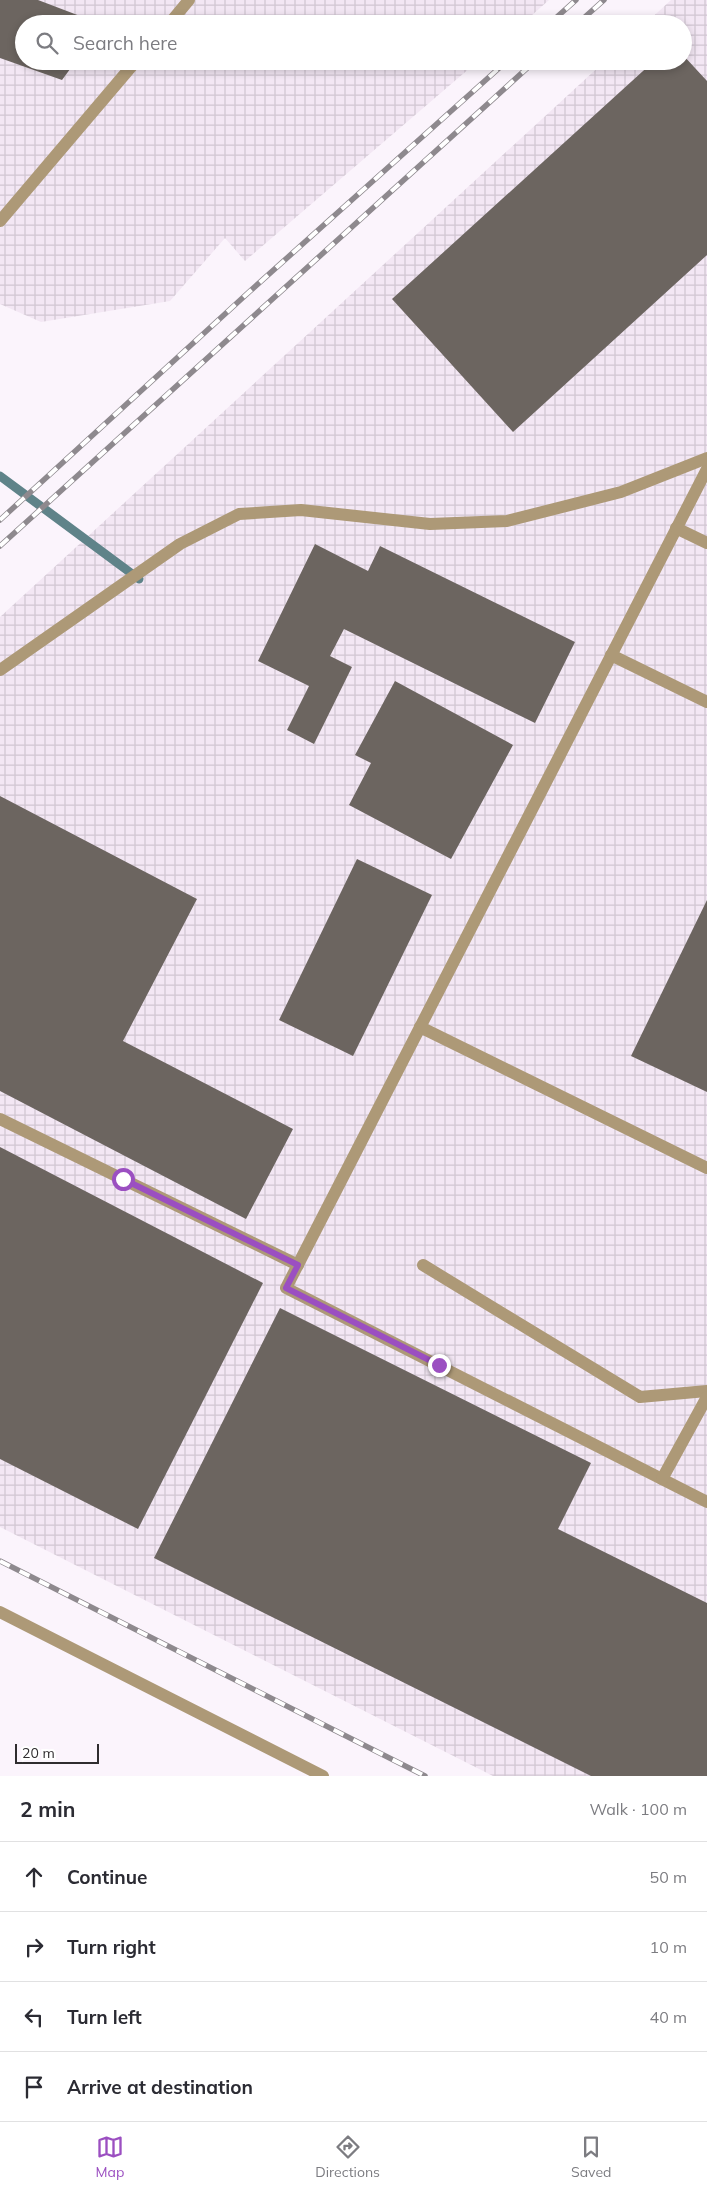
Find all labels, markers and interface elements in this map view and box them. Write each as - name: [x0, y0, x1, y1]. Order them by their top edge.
- search box: [15, 15, 692, 70]
- icon: search: [33, 29, 61, 57]
- text: Search here: [73, 31, 177, 55]
- route start: [112, 1168, 135, 1191]
- route end: [428, 1354, 451, 1377]
- scale bar: [15, 1741, 99, 1764]
- text: 20 m: [22, 1744, 55, 1762]
- text: 2 min: [20, 1796, 75, 1822]
- text: Walk · 100 m: [589, 1799, 687, 1819]
- icon: ahead: [20, 1863, 48, 1891]
- text: Continue: [67, 1865, 147, 1889]
- text: 50 m: [650, 1867, 687, 1887]
- icon: right: [20, 1933, 48, 1961]
- text: Turn right: [67, 1935, 156, 1959]
- text: 10 m: [650, 1937, 687, 1957]
- icon: left: [20, 2003, 48, 2031]
- text: Turn left: [67, 2005, 142, 2029]
- text: 40 m: [650, 2007, 687, 2027]
- icon: arrive: [20, 2073, 48, 2101]
- text: Arrive at destination: [67, 2075, 253, 2099]
- tab: Map: [96, 2133, 124, 2181]
- tab: Directions: [315, 2133, 380, 2181]
- tab: Saved: [571, 2133, 611, 2181]

